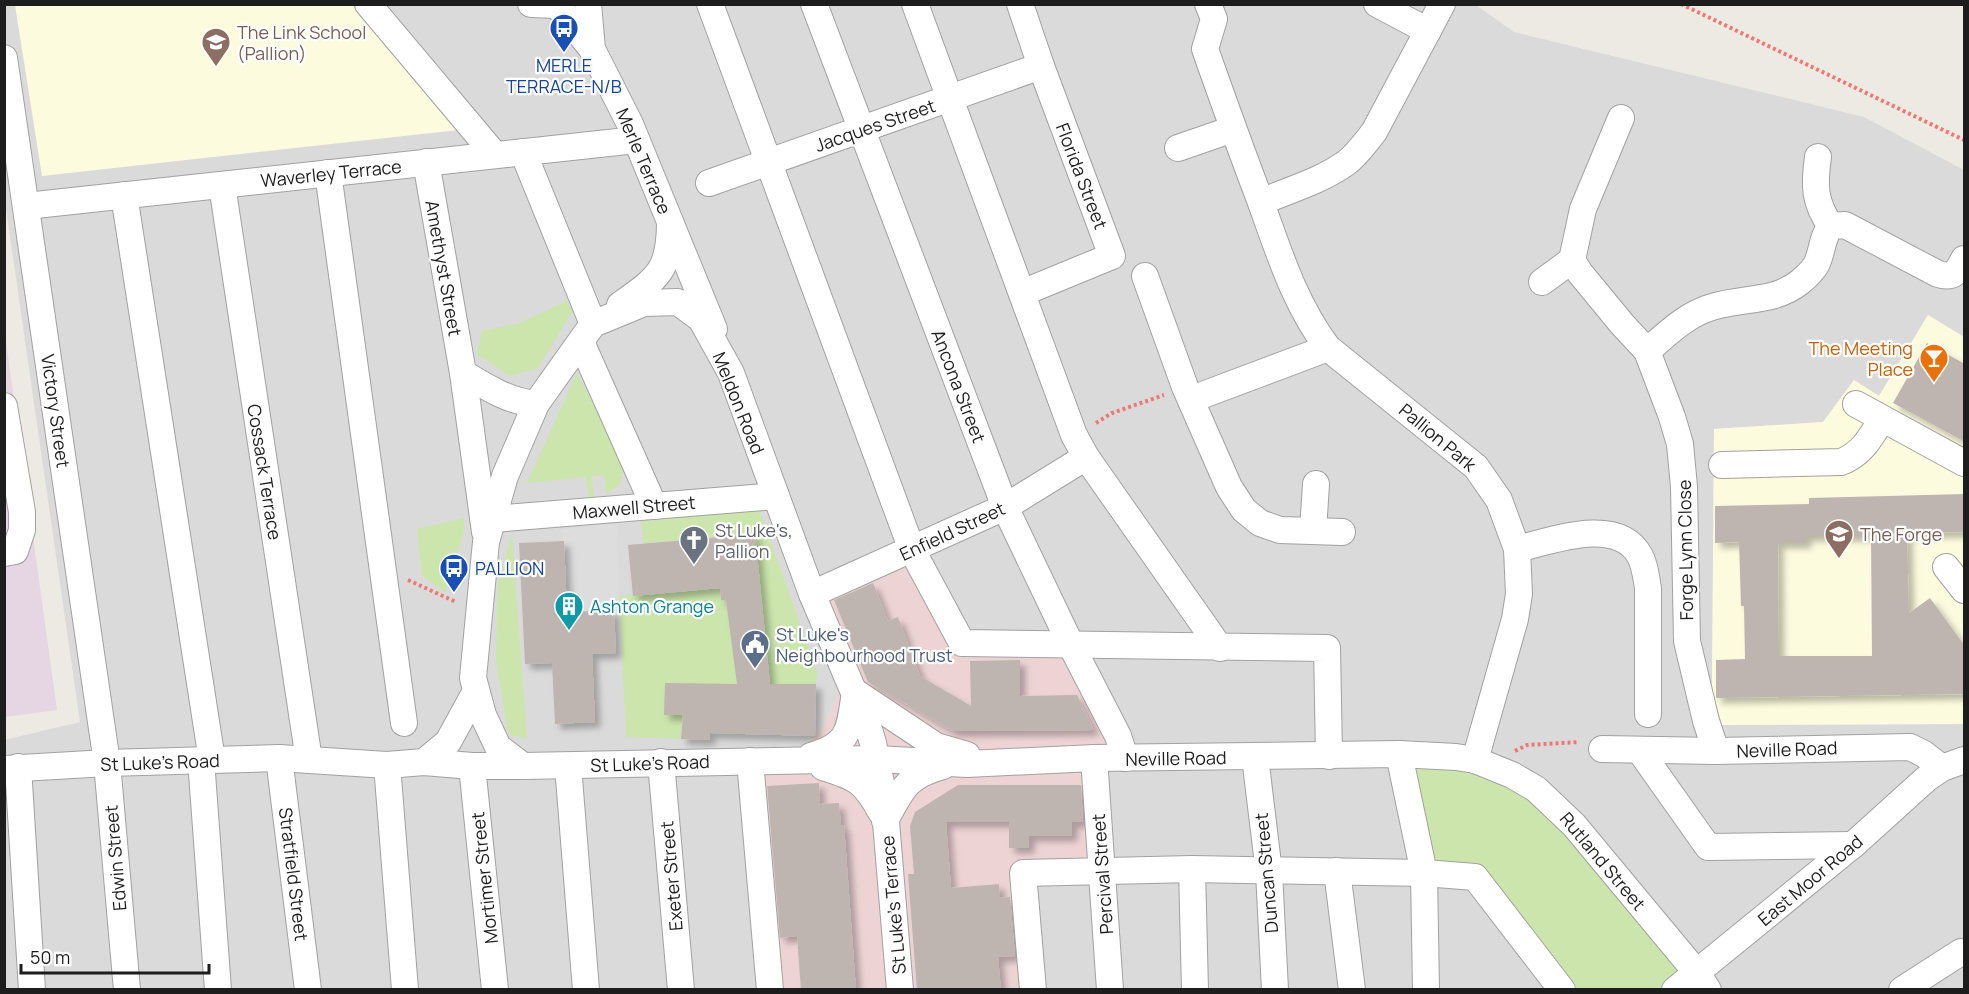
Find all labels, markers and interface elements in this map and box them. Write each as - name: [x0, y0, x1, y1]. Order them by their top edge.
- bus stop icon: MERLE TERRACE-N/B: [548, 12, 580, 54]
- place label: The Link School (Pallion): [237, 20, 366, 65]
- school or university icon: The Link School (Pallion): [200, 26, 232, 68]
- place label: MERLE TERRACE-N/B: [506, 53, 622, 98]
- street label: Jacques Street: [811, 93, 939, 157]
- street label: Merle Terrace: [611, 104, 677, 218]
- street label: Florida Street: [1051, 120, 1113, 232]
- street label: Waverley Terrace: [259, 154, 403, 192]
- street label: Amethyst Street: [420, 198, 468, 338]
- street label: Ancona Street: [926, 326, 992, 446]
- place label: The Meeting Place: [1809, 336, 1913, 381]
- bar icon: The Meeting Place: [1918, 342, 1950, 384]
- street label: Meldon Road: [708, 348, 770, 458]
- street label: Victory Street: [36, 353, 76, 469]
- street label: Pallion Park: [1394, 398, 1482, 477]
- street label: Cossack Terrace: [242, 402, 288, 542]
- street label: Forge Lynn Close: [1672, 479, 1698, 621]
- street label: Maxwell Street: [572, 490, 696, 524]
- street label: Enfield Street: [895, 496, 1009, 566]
- place label: St Luke's, Pallion: [715, 518, 793, 563]
- school or university icon: The Forge: [1823, 518, 1855, 560]
- place label: The Forge: [1860, 522, 1942, 546]
- church icon: St Luke's, Pallion: [678, 524, 710, 566]
- bus stop icon: PALLION: [438, 552, 470, 594]
- place label: PALLION: [475, 556, 544, 580]
- building icon: Ashton Grange: [553, 590, 585, 632]
- place label: Ashton Grange: [590, 594, 714, 618]
- place label: St Luke's Neighbourhood Trust: [776, 622, 953, 667]
- public building icon: St Luke's Neighbourhood Trust: [739, 628, 771, 670]
- street label: Neville Road: [1736, 735, 1838, 763]
- street label: Neville Road: [1125, 745, 1227, 771]
- street label: St Luke's Road: [100, 748, 220, 776]
- street label: St Luke's Road: [590, 749, 710, 777]
- street label: Edwin Street: [98, 804, 132, 912]
- street label: Stratfield Street: [274, 806, 314, 942]
- street label: Rutland Street: [1555, 807, 1651, 915]
- street label: Mortimer Street: [465, 811, 503, 945]
- street label: Duncan Street: [1249, 812, 1283, 934]
- street label: Percival Street: [1086, 813, 1118, 935]
- street label: Exeter Street: [654, 820, 688, 932]
- street label: East Moor Road: [1753, 829, 1867, 931]
- street label: St Luke's Terrace: [875, 835, 911, 975]
- scale bar: [21, 937, 208, 975]
- text: 50 m: [30, 945, 70, 969]

